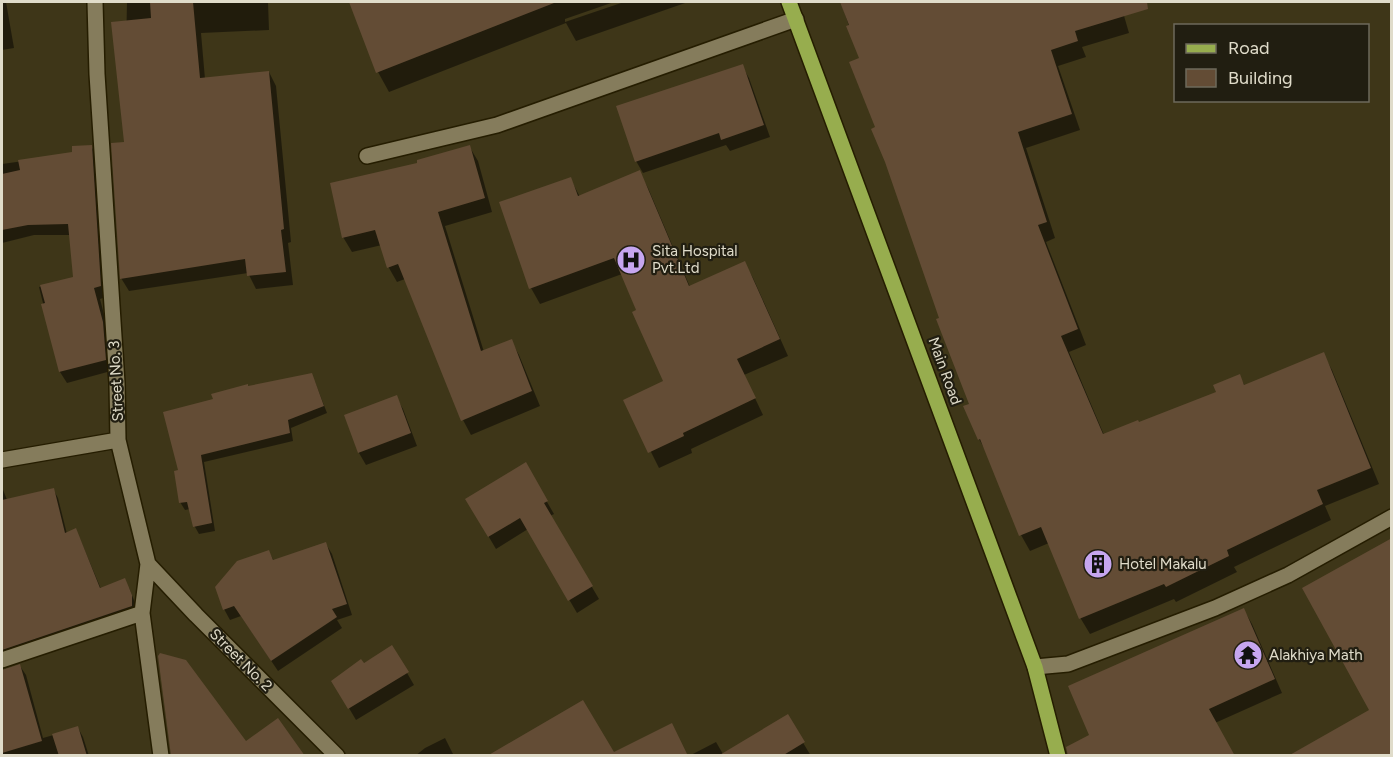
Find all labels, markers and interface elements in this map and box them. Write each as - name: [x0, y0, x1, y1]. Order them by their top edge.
- legend: [1174, 24, 1369, 102]
- text: Road: [1228, 37, 1269, 59]
- text: Building: [1228, 67, 1293, 89]
- place label: Sita Hospital Pvt.Ltd: [652, 242, 738, 277]
- hospital icon: Sita Hospital Pvt.Ltd: [615, 244, 647, 276]
- street label: Main Road: [924, 335, 966, 407]
- street label: Street No. 3: [105, 340, 127, 422]
- building icon: Hotel Makalu: [1082, 548, 1114, 580]
- place label: Hotel Makalu: [1119, 555, 1207, 573]
- street label: Street No. 2: [206, 625, 276, 695]
- temple icon: Alakhiya Math: [1232, 639, 1264, 671]
- place label: Alakhiya Math: [1269, 646, 1363, 664]

